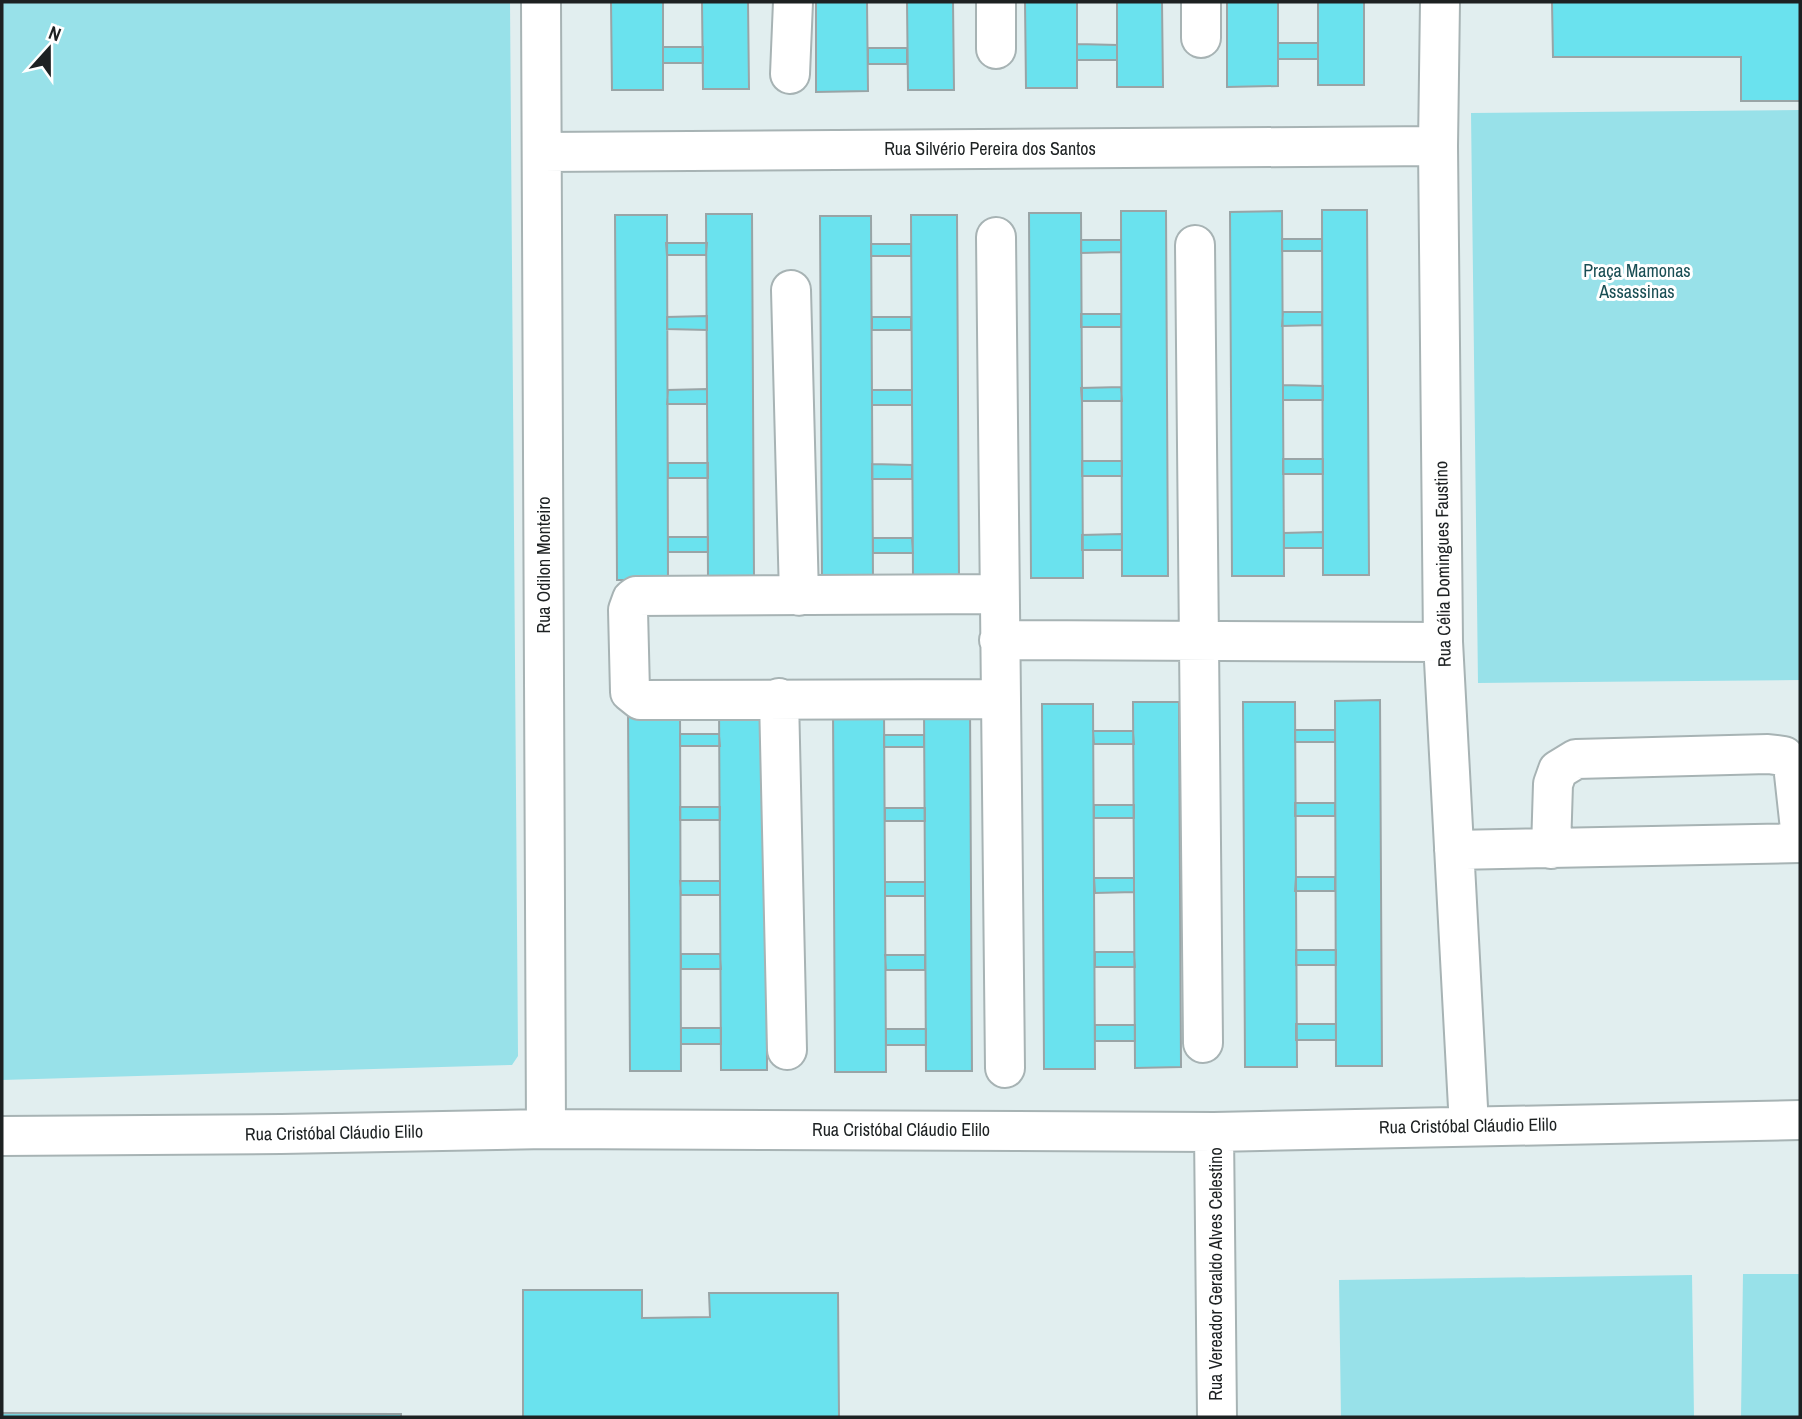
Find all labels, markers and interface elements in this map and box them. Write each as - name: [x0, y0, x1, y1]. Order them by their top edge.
- north arrow: [14, 14, 84, 84]
- text: N: [45, 19, 65, 47]
- street label: Rua Silvério Pereira dos Santos: [884, 136, 1096, 161]
- park label: Praça Mamonas Assassinas: [1583, 258, 1691, 304]
- street label: Rua Célia Domingues Faustino: [1428, 461, 1457, 667]
- street label: Rua Odilon Monteiro: [531, 496, 556, 634]
- street label: Rua Cristóbal Cláudio Elilo: [1379, 1111, 1557, 1140]
- street label: Rua Cristóbal Cláudio Elilo: [812, 1117, 990, 1142]
- street label: Rua Cristóbal Cláudio Elilo: [245, 1118, 423, 1147]
- street label: Rua Vereador Geraldo Alves Celestino: [1203, 1147, 1228, 1401]

